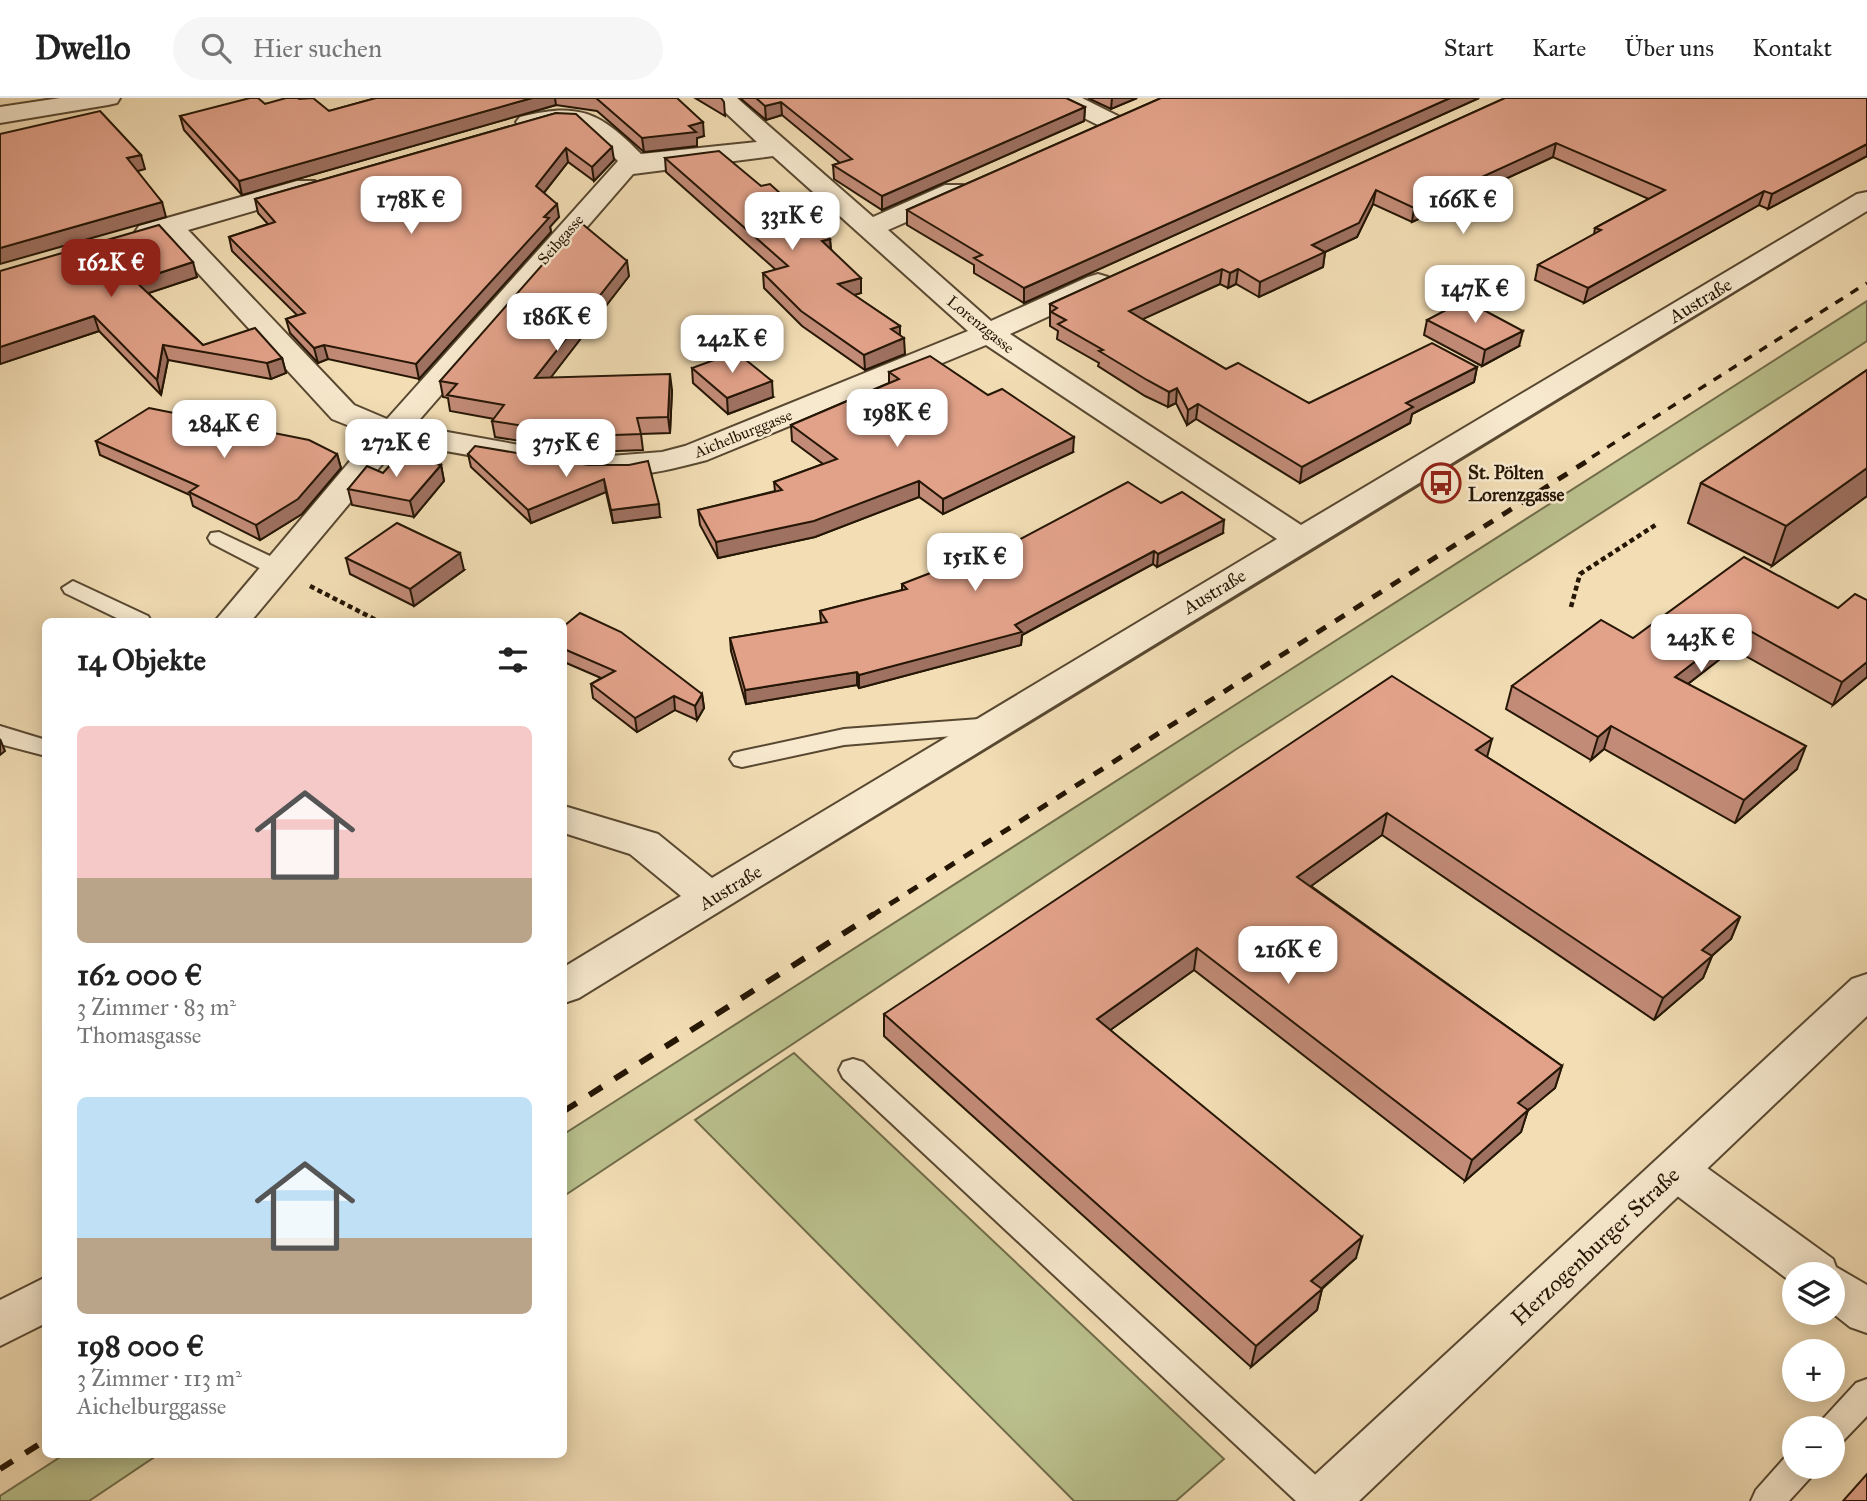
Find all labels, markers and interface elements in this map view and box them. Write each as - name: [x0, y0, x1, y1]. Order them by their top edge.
- search box: [173, 17, 663, 80]
- text: Dwello: [35, 28, 131, 68]
- icon: search: [197, 29, 235, 67]
- text: Hier suchen: [253, 32, 382, 64]
- text: Start: [1444, 33, 1494, 63]
- text: Karte: [1532, 33, 1586, 63]
- text: Über uns: [1624, 33, 1714, 63]
- text: Kontakt: [1752, 33, 1832, 63]
- pin: 178K €: [354, 176, 468, 236]
- pin: 166K €: [1406, 176, 1520, 236]
- text: 178K €: [377, 185, 445, 213]
- text: 166K €: [1429, 185, 1497, 213]
- pin: 331K €: [735, 192, 849, 252]
- text: 331K €: [761, 201, 823, 229]
- street label: Seibgasse: [533, 210, 588, 269]
- pin: 162K €: [54, 240, 168, 299]
- text: 162K €: [77, 248, 145, 276]
- pin: 147K €: [1418, 266, 1532, 325]
- street label: Austraße: [1664, 273, 1736, 329]
- text: 147K €: [1441, 274, 1509, 302]
- street label: Lorenzgasse: [943, 291, 1018, 358]
- pin: 186K €: [500, 294, 614, 353]
- text: 186K €: [523, 302, 591, 330]
- pin: 242K €: [675, 316, 789, 375]
- text: 242K €: [697, 324, 767, 352]
- pin: 198K €: [840, 390, 954, 449]
- text: 198K €: [863, 398, 931, 426]
- pin: 284K €: [167, 400, 281, 460]
- street label: Aichelburggasse: [691, 405, 796, 463]
- text: 284K €: [188, 409, 260, 437]
- pin: 272K €: [339, 420, 453, 479]
- pin: 375K €: [509, 420, 623, 479]
- text: 272K €: [361, 428, 431, 456]
- text: 375K €: [532, 428, 600, 456]
- place label: St. Pölten Lorenzgasse: [1468, 461, 1564, 507]
- bus stop icon: St. Pölten Lorenzgasse: [1420, 462, 1462, 504]
- pin: 151K €: [918, 533, 1032, 593]
- text: 151K €: [943, 542, 1007, 570]
- street label: Austraße: [1178, 564, 1250, 620]
- pin: 243K €: [1644, 614, 1758, 674]
- text: 243K €: [1667, 623, 1735, 651]
- icon: filters: [494, 641, 532, 679]
- text: 14 Objekte: [77, 642, 206, 678]
- icon: home: [242, 772, 368, 898]
- street label: Austraße: [694, 860, 766, 916]
- pin: 216K €: [1231, 926, 1345, 986]
- text: 216K €: [1254, 935, 1322, 963]
- text: 162 000 €: [77, 957, 202, 993]
- text: 3 Zimmer · 83 m²: [77, 993, 236, 1021]
- text: Thomasgasse: [77, 1021, 201, 1049]
- icon: home: [242, 1143, 368, 1269]
- street label: Herzogenburger Straße: [1505, 1161, 1686, 1332]
- map controls: [1782, 1262, 1845, 1479]
- button: layers: [1782, 1262, 1845, 1325]
- text: 198 000 €: [77, 1328, 204, 1364]
- button: +: [1782, 1339, 1845, 1402]
- text: 3 Zimmer · 113 m²: [77, 1364, 242, 1392]
- text: Aichelburggasse: [77, 1392, 226, 1420]
- button: −: [1782, 1416, 1845, 1479]

